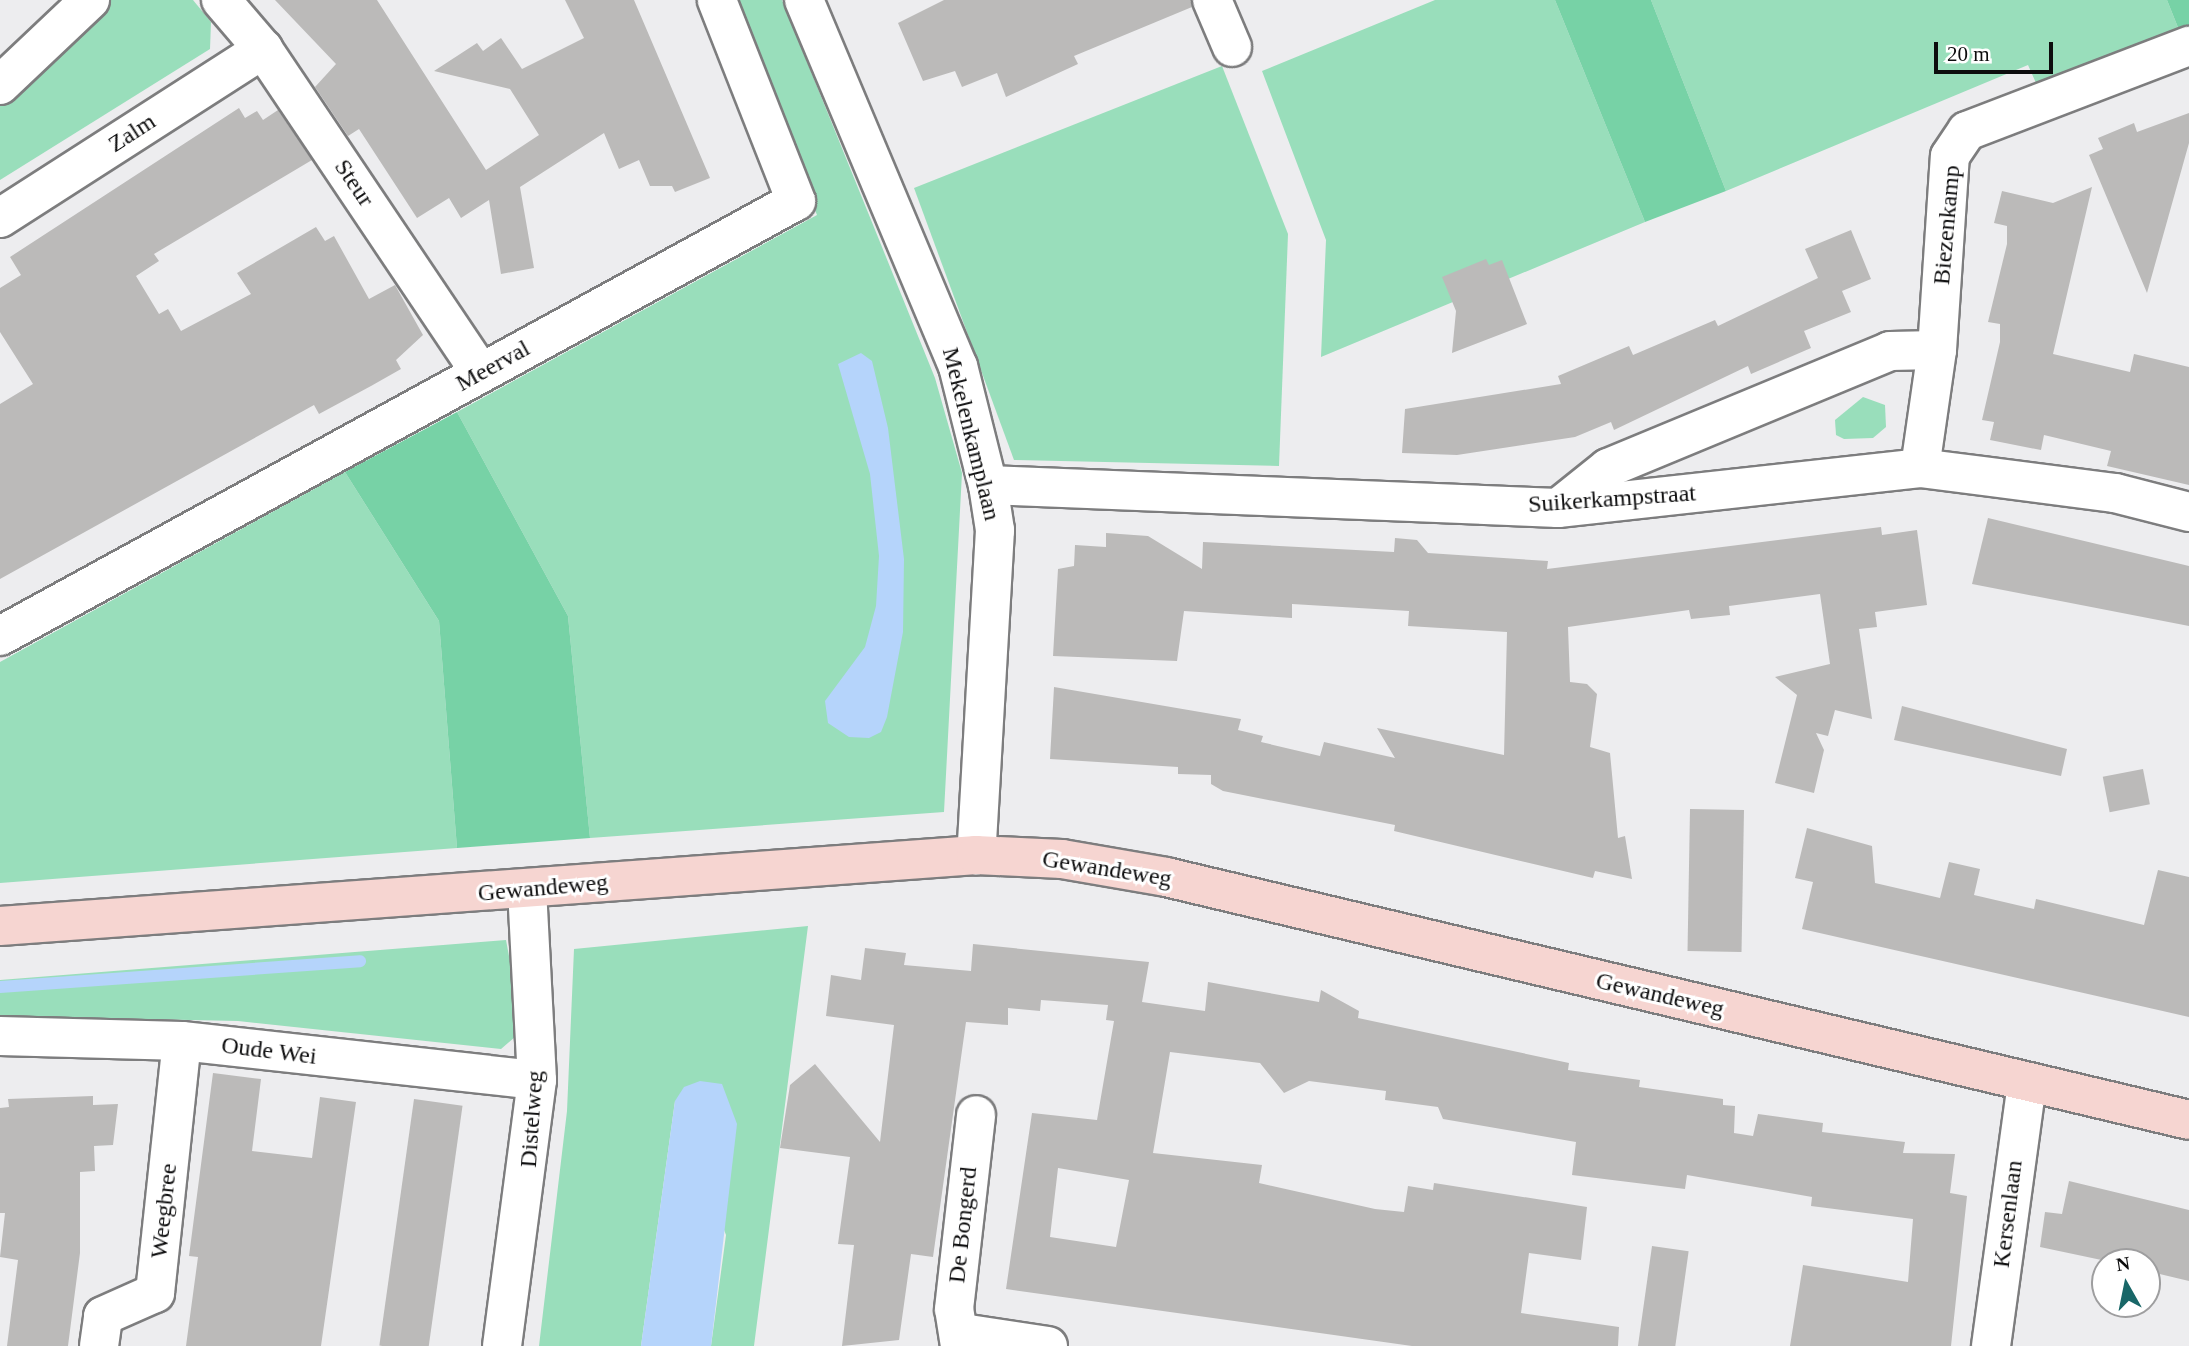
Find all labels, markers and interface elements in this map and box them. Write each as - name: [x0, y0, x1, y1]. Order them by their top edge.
- scale bar: [1937, 28, 2056, 72]
- text: 20 m: [1947, 42, 1990, 66]
- street label: Zalm: [103, 107, 161, 159]
- street label: Steur: [328, 154, 380, 212]
- street label: Biezenkamp: [1927, 164, 1967, 286]
- street label: Meerval: [451, 334, 535, 398]
- street label: Mekelenkamplaan: [936, 345, 1006, 523]
- street label: Suikerkampstraat: [1527, 479, 1697, 519]
- street label: Gewandeweg: [1040, 845, 1174, 893]
- street label: Gewandeweg: [477, 868, 609, 908]
- street label: Gewandeweg: [1593, 966, 1727, 1024]
- street label: Oude Wei: [220, 1031, 318, 1071]
- street label: Distelweg: [514, 1069, 550, 1169]
- street label: Kersenlaan: [1987, 1159, 2029, 1269]
- street label: Weegbree: [145, 1162, 183, 1260]
- street label: De Bongerd: [943, 1165, 983, 1285]
- north arrow: [2091, 1248, 2161, 1318]
- text: N: [2115, 1252, 2131, 1275]

